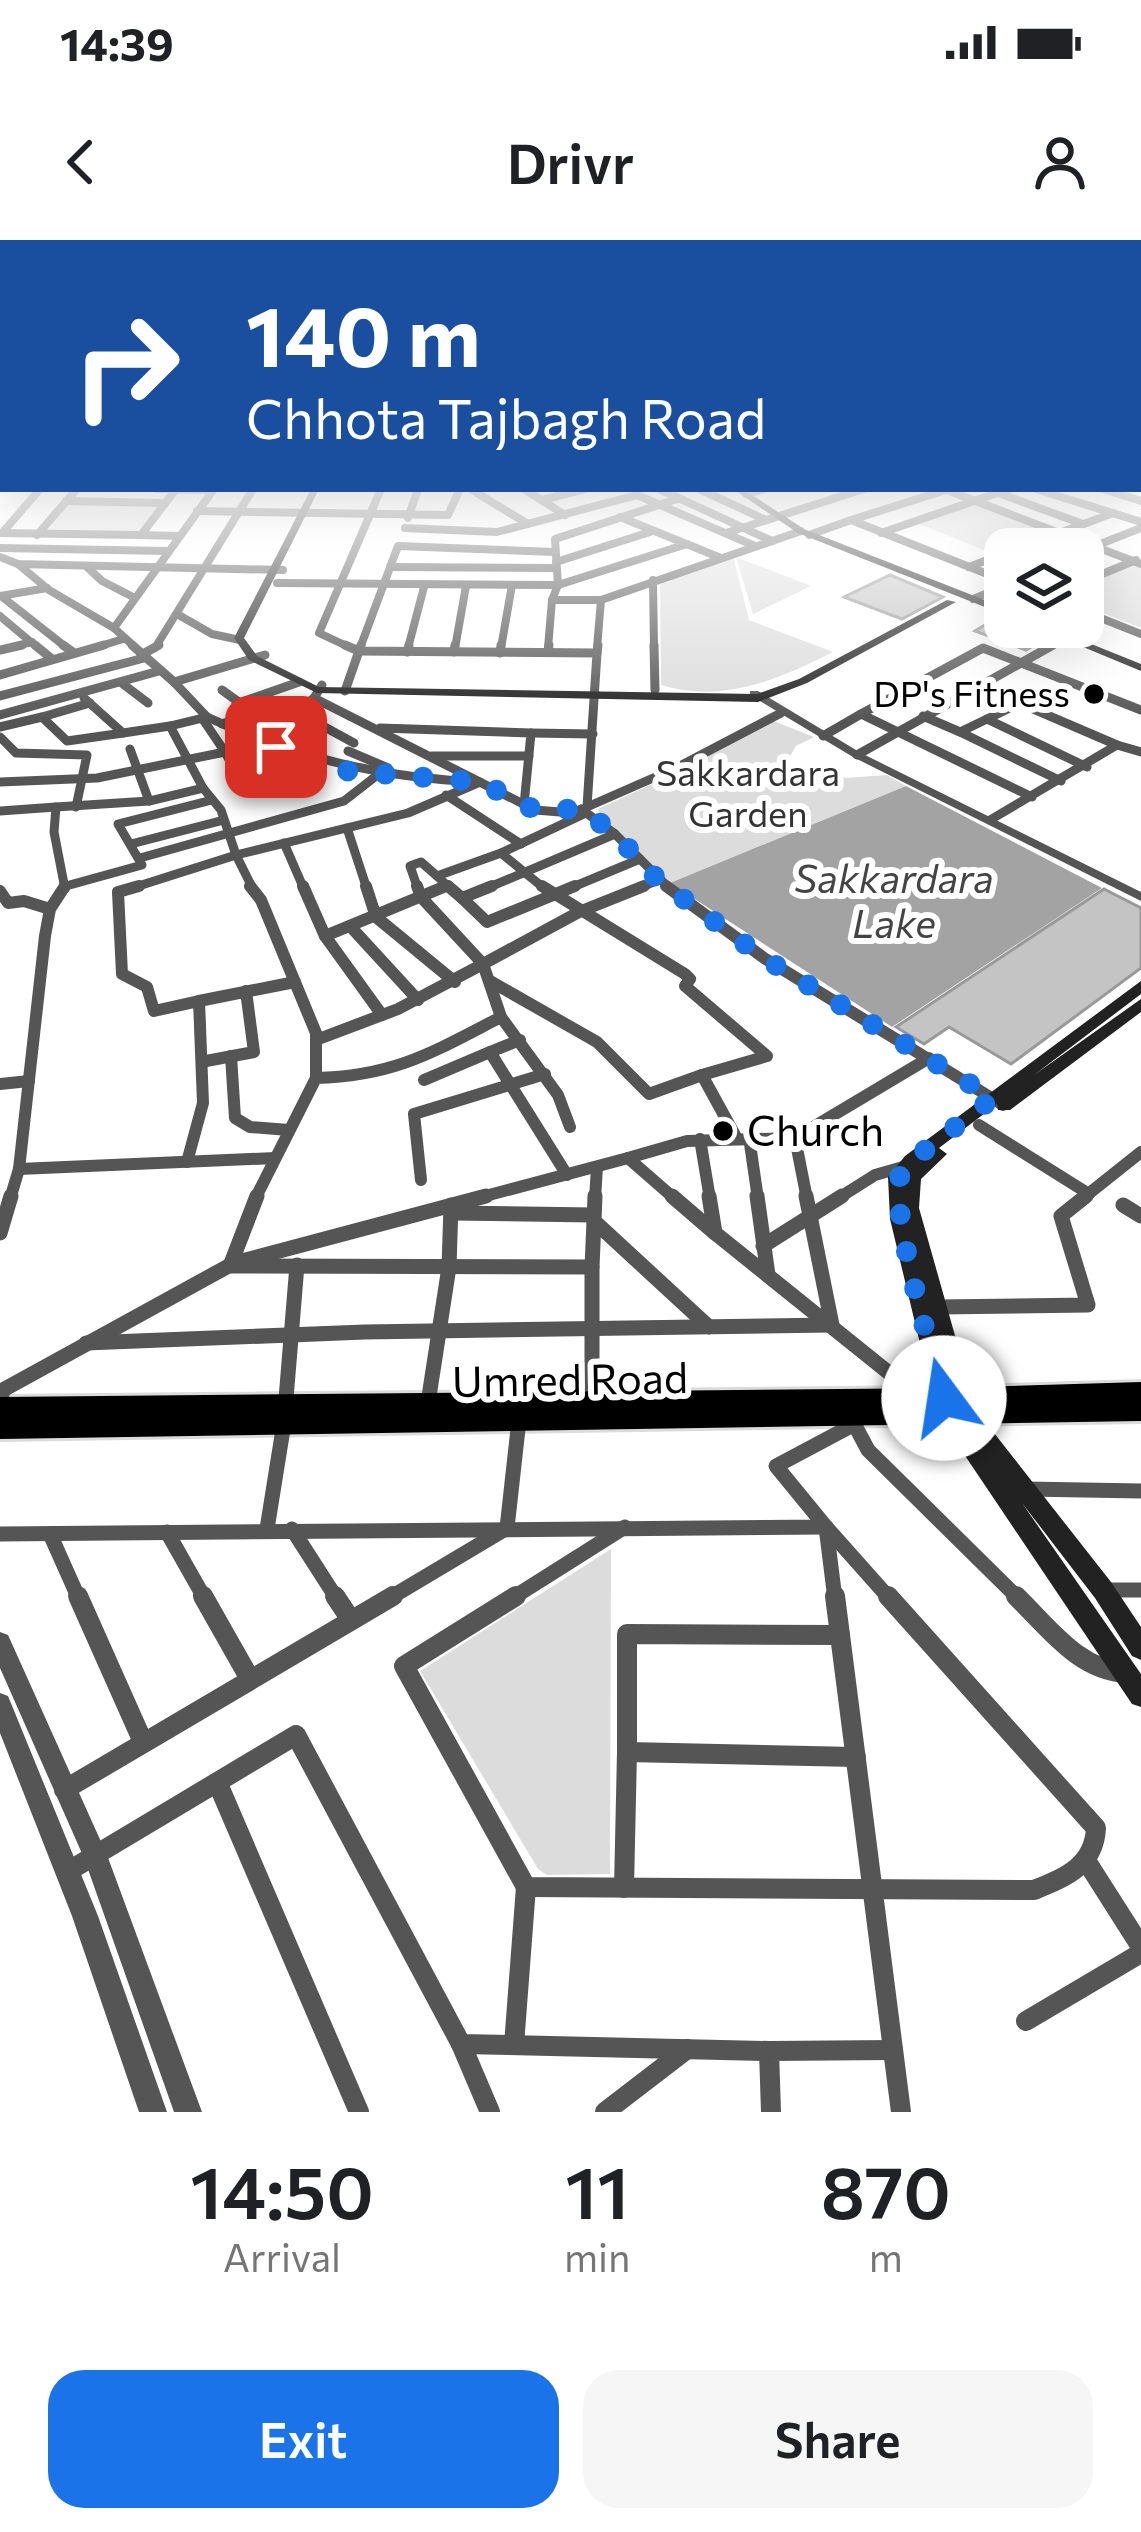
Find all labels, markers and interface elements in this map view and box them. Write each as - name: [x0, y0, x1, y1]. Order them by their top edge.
- text: 14:39: [60, 15, 174, 70]
- icon: back: [48, 129, 114, 195]
- text: Drivr: [507, 129, 634, 195]
- icon: person: [1027, 129, 1093, 195]
- text: 140 m: [246, 282, 481, 384]
- icon: right: [48, 288, 204, 444]
- text: Chhota Tajbagh Road: [246, 384, 766, 450]
- map controls: [984, 528, 1104, 648]
- button: layers: [984, 528, 1104, 648]
- place label: DP's Fitness: [873, 670, 1070, 714]
- marker: DP's Fitness: [1081, 681, 1107, 707]
- pin: [225, 696, 327, 798]
- icon: arrive: [243, 714, 309, 780]
- park label: Sakkardara Garden: [656, 749, 840, 834]
- water label: Sakkardara Lake: [794, 853, 994, 946]
- place label: Church: [747, 1103, 884, 1155]
- marker: Church: [710, 1118, 736, 1144]
- position arrow: [881, 1335, 1007, 1461]
- street label: Umred Road: [452, 1350, 688, 1406]
- text: 14:50: [190, 2146, 374, 2234]
- text: 11: [565, 2146, 629, 2234]
- text: 870: [821, 2146, 951, 2234]
- text: Arrival: [223, 2232, 341, 2280]
- text: min: [564, 2232, 630, 2280]
- text: m: [869, 2232, 903, 2280]
- button: Exit: [48, 2370, 559, 2508]
- button: Share: [583, 2370, 1093, 2508]

